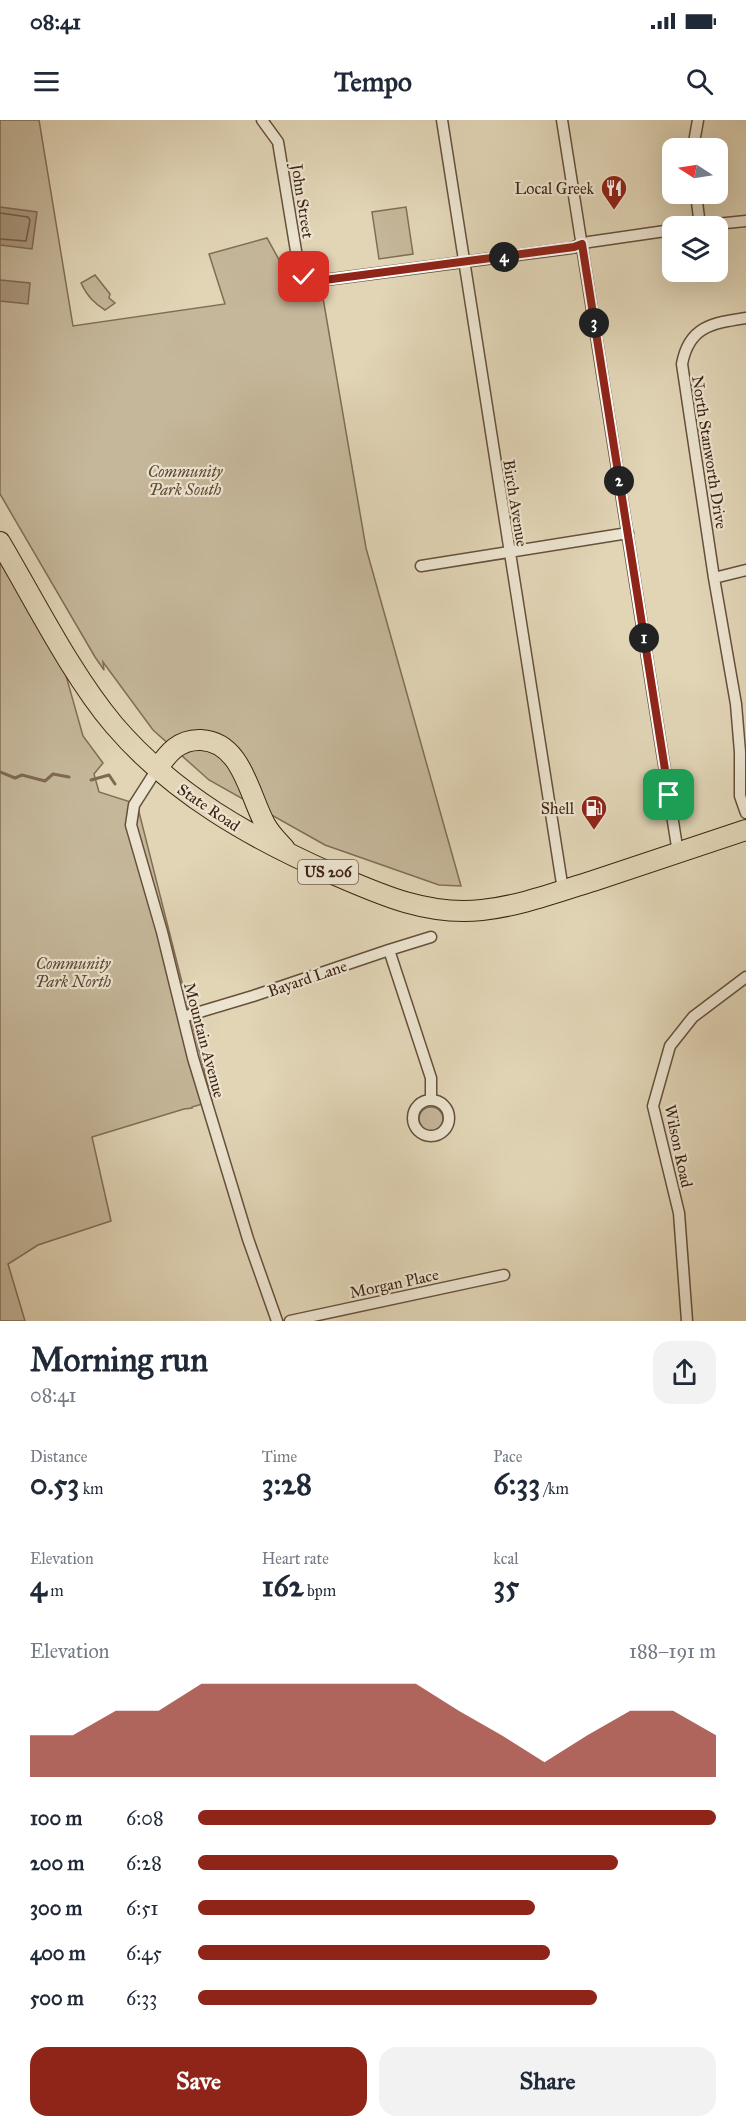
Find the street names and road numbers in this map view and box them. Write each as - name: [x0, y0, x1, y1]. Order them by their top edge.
- street label: John Street: [286, 161, 318, 240]
- street label: North Stanworth Drive: [688, 374, 731, 530]
- street label: Birch Avenue: [499, 458, 532, 548]
- street label: State Road: [174, 780, 244, 835]
- road number: US 206: [298, 860, 358, 884]
- street label: Bayard Lane: [265, 956, 350, 1001]
- street label: Mountain Avenue: [180, 980, 229, 1100]
- street label: Wilson Road: [660, 1103, 697, 1189]
- street label: Morgan Place: [348, 1265, 441, 1303]

